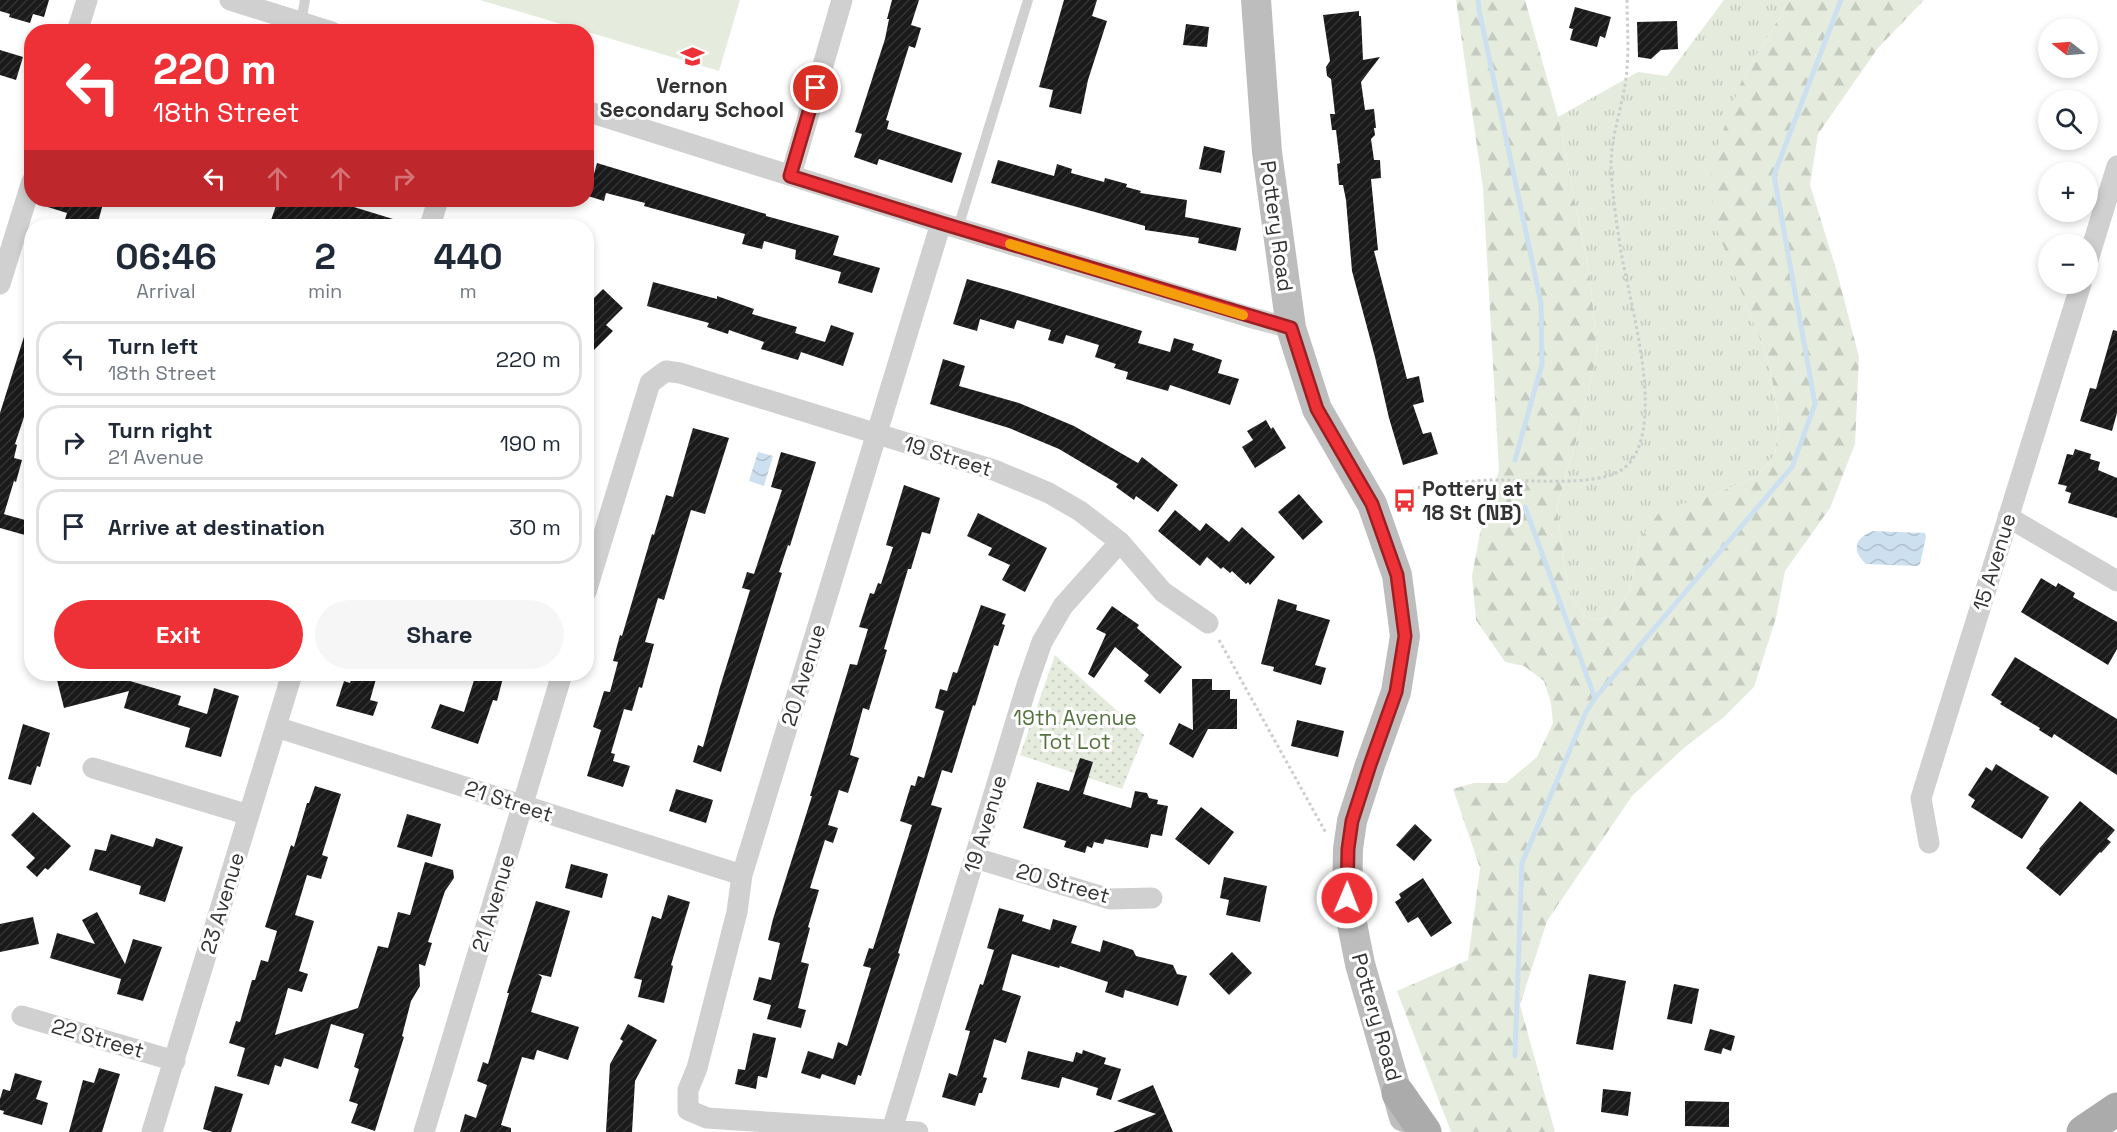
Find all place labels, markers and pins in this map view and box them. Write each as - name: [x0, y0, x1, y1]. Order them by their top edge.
- school or university icon: Vernon Secondary School: [679, 44, 705, 70]
- pin: [790, 62, 841, 113]
- place label: Vernon Secondary School: [600, 72, 784, 123]
- place label: Pottery at 18 St (NB): [1422, 475, 1523, 526]
- bus stop icon: Pottery at 18 St (NB): [1391, 487, 1417, 513]

